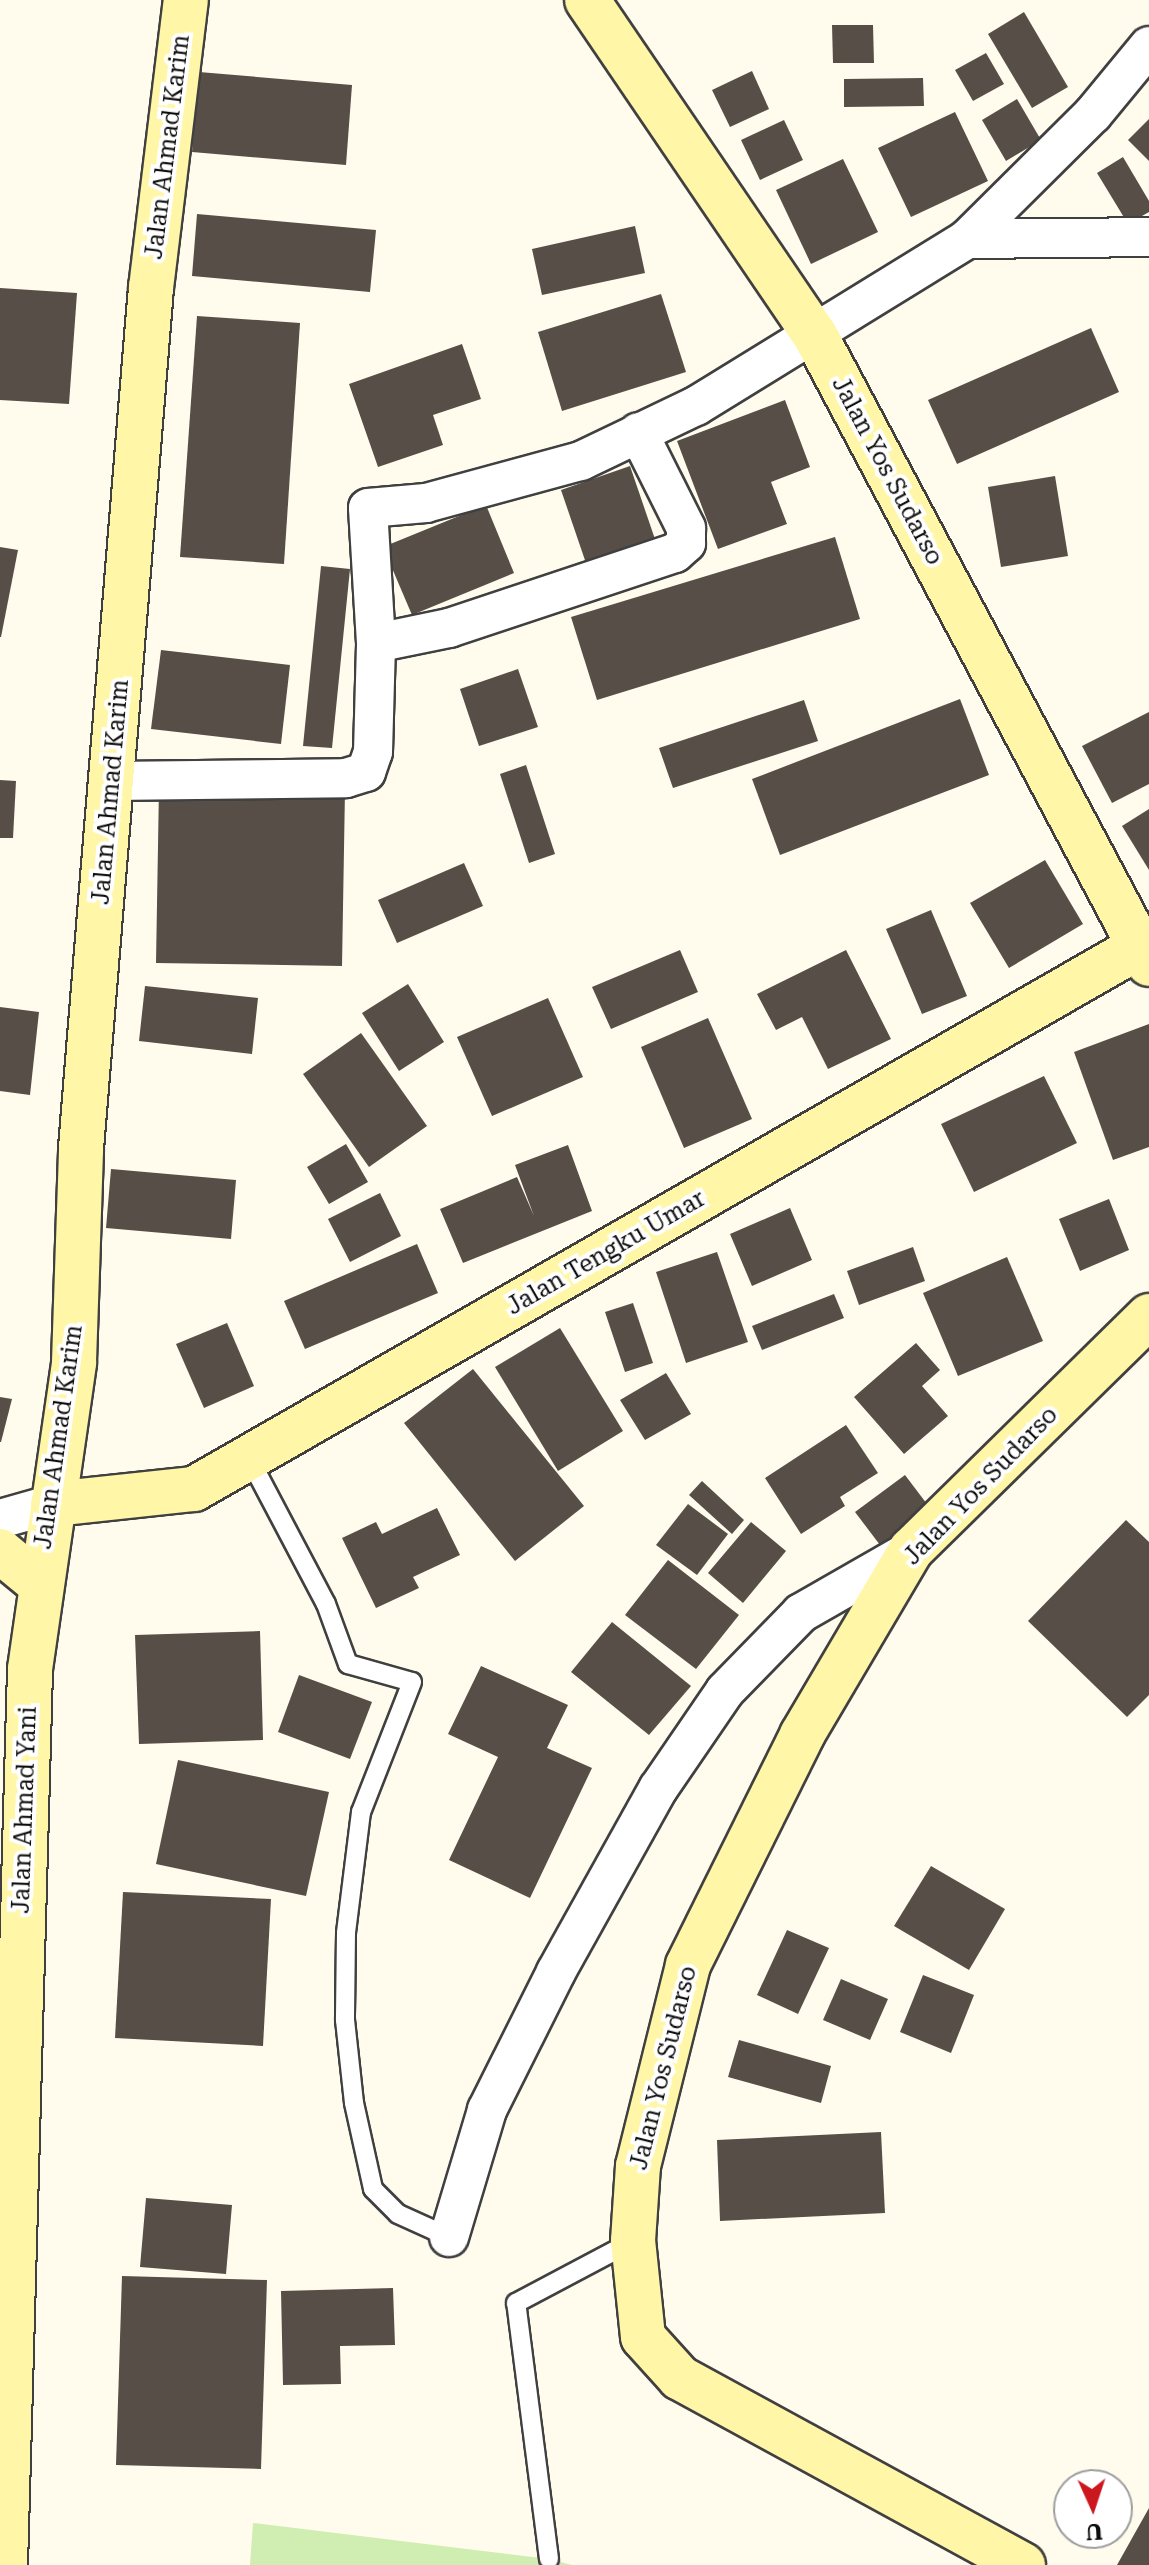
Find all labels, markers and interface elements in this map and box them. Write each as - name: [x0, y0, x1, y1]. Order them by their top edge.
- street label: Jalan Ahmad Karim: [140, 33, 196, 261]
- street label: Jalan Yos Sudarso: [825, 372, 949, 570]
- street label: Jalan Ahmad Karim: [87, 678, 135, 906]
- street label: Jalan Tengku Umar: [502, 1184, 710, 1322]
- street label: Jalan Ahmad Karim: [29, 1323, 89, 1551]
- street label: Jalan Yos Sudarso: [898, 1401, 1064, 1571]
- street label: Jalan Ahmad Yani: [7, 1706, 43, 1914]
- street label: Jalan Yos Sudarso: [625, 1963, 703, 2173]
- north arrow: [1053, 2469, 1133, 2549]
- text: U: [1085, 2519, 1103, 2544]

